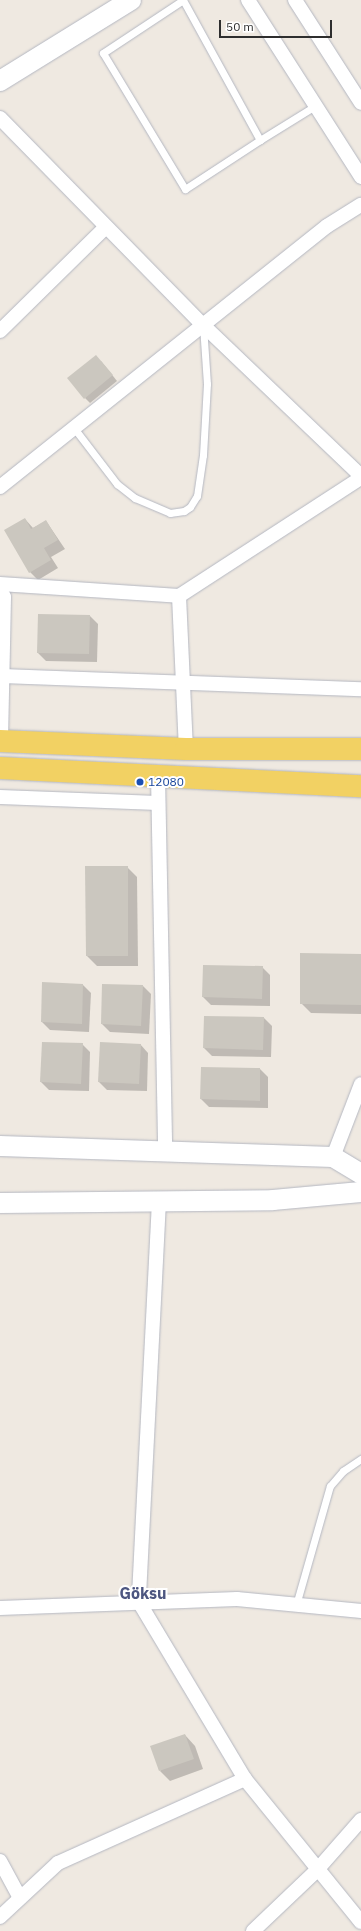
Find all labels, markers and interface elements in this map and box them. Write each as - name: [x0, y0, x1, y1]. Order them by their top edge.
- scale bar: [221, 12, 334, 38]
- text: 50 m: [226, 19, 254, 34]
- place label: 12080: [148, 775, 184, 789]
- marker: 12080: [135, 777, 145, 787]
- district label: Göksu: [119, 1583, 167, 1603]

